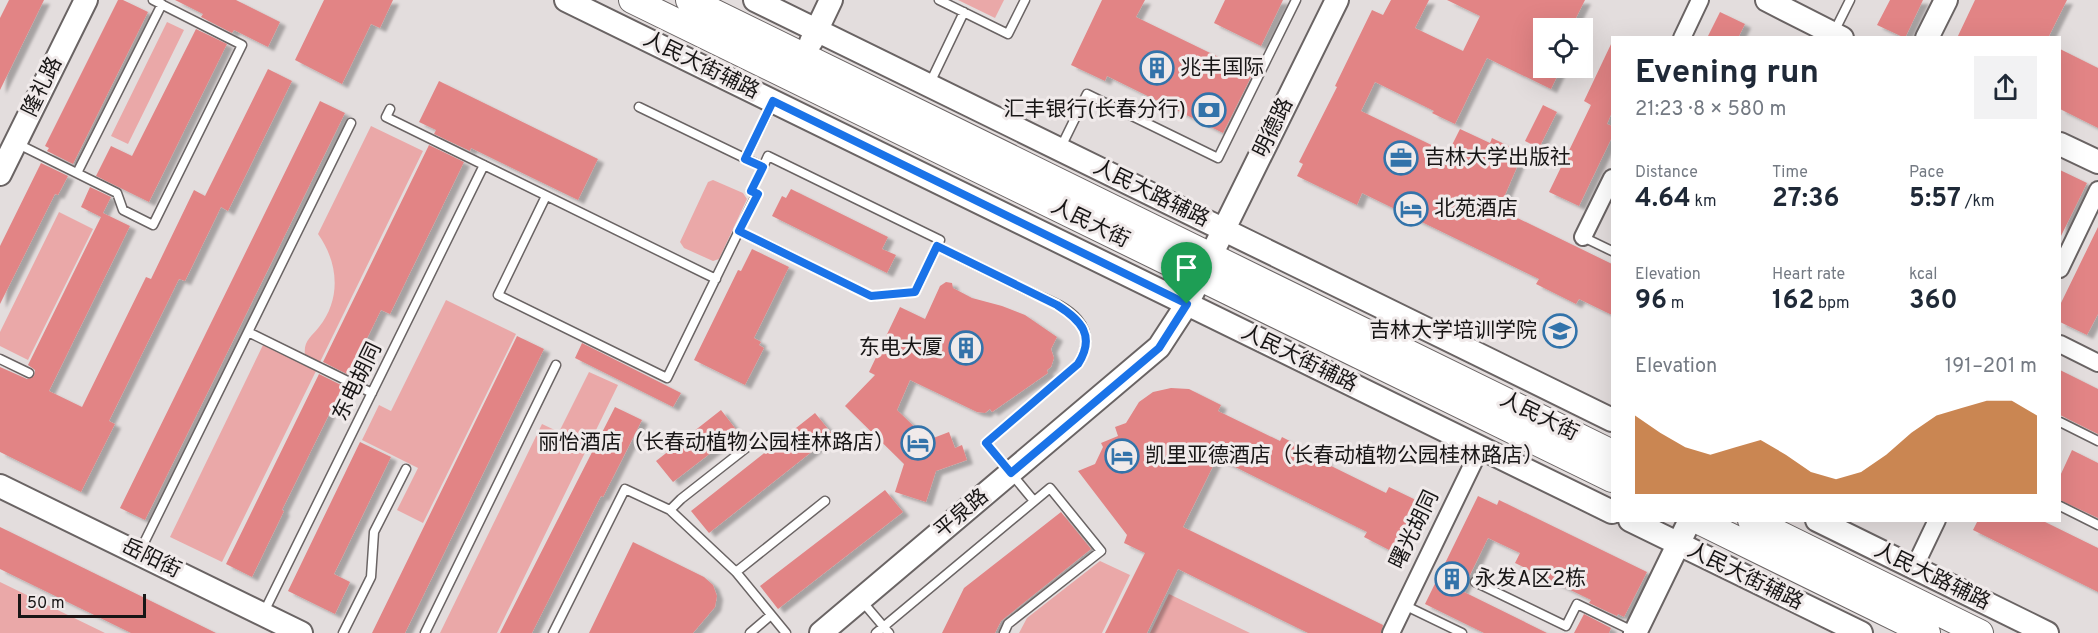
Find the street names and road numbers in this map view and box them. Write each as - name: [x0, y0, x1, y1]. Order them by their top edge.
- street label: 人民大街辅路: [638, 26, 764, 106]
- street label: 隆礼路: [17, 53, 69, 121]
- street label: 明德路: [1248, 94, 1300, 162]
- street label: 人民大路辅路: [1088, 154, 1214, 234]
- street label: 人民大街: [1046, 193, 1134, 255]
- street label: 人民大街辅路: [1236, 319, 1362, 399]
- street label: 东电胡同: [327, 338, 389, 426]
- street label: 人民大街: [1495, 386, 1583, 448]
- street label: 平泉路: [929, 483, 995, 545]
- street label: 曙光胡同: [1384, 486, 1446, 574]
- street label: 岳阳街: [117, 533, 185, 585]
- street label: 人民大街辅路: [1682, 537, 1808, 617]
- street label: 人民大路辅路: [1869, 537, 1995, 617]

